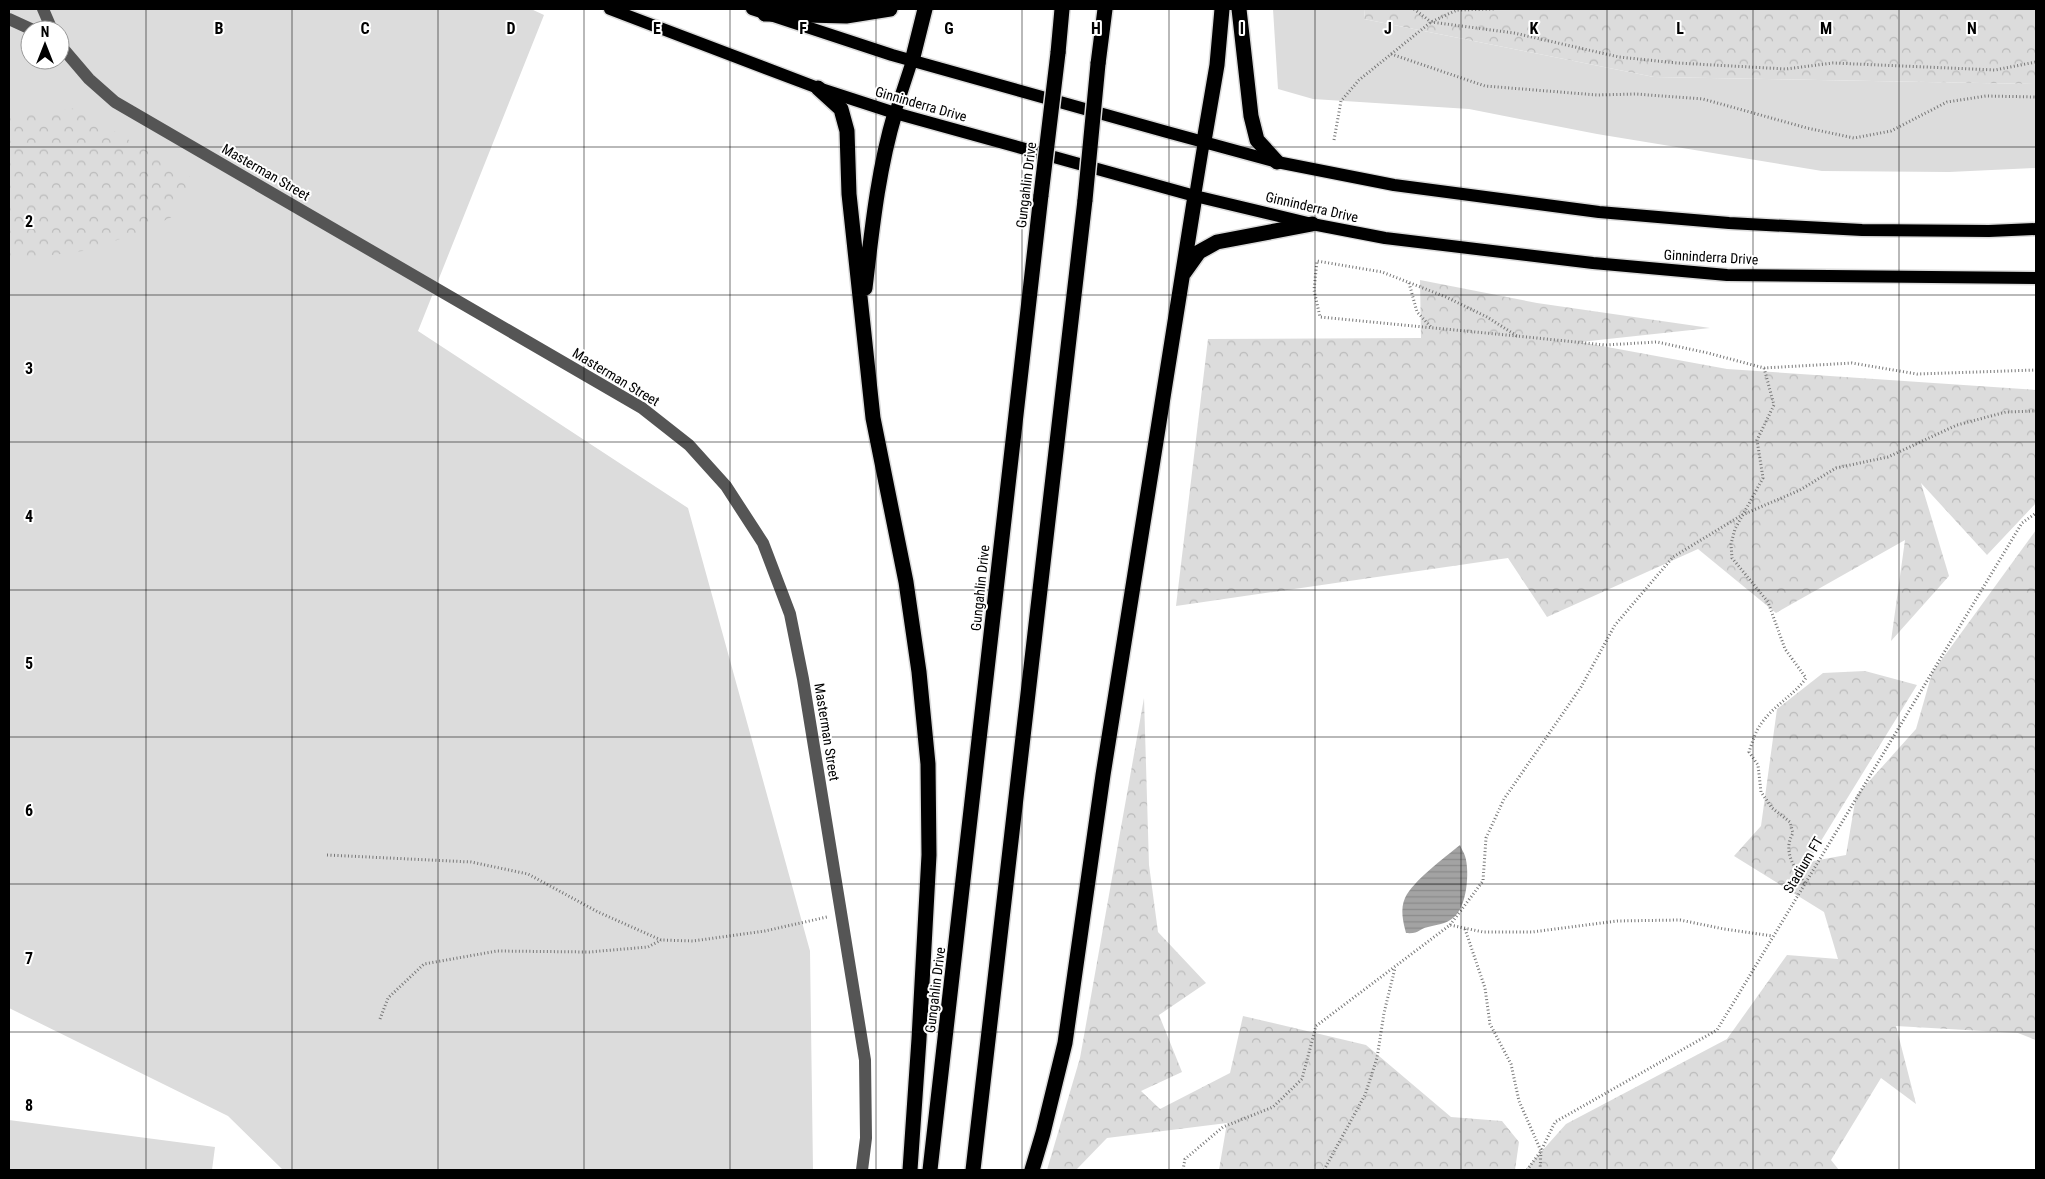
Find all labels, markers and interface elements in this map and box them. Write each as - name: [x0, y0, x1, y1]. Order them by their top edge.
- text: B: [215, 19, 224, 38]
- text: C: [360, 19, 370, 38]
- text: D: [506, 19, 516, 38]
- text: E: [653, 19, 661, 38]
- text: F: [799, 19, 807, 38]
- text: G: [944, 19, 954, 38]
- text: H: [1091, 19, 1101, 38]
- text: I: [1240, 19, 1244, 38]
- text: J: [1384, 19, 1392, 38]
- text: K: [1530, 19, 1539, 38]
- text: L: [1676, 19, 1684, 38]
- text: M: [1820, 19, 1832, 38]
- text: N: [1967, 19, 1977, 38]
- north arrow: [20, 20, 70, 70]
- text: N: [41, 24, 49, 40]
- street label: Ginninderra Drive: [873, 83, 969, 125]
- street label: Masterman Street: [219, 140, 313, 204]
- street label: Gungahlin Drive: [1013, 141, 1039, 229]
- street label: Ginninderra Drive: [1264, 189, 1360, 226]
- text: 2: [25, 212, 33, 231]
- street label: Ginninderra Drive: [1663, 247, 1759, 267]
- street label: Masterman Street: [570, 345, 662, 409]
- text: 3: [25, 359, 33, 378]
- text: 4: [25, 507, 33, 526]
- street label: Gungahlin Drive: [968, 544, 993, 632]
- text: 5: [25, 654, 33, 673]
- street label: Masterman Street: [811, 682, 843, 782]
- text: 6: [25, 801, 33, 820]
- street label: Stadium FT: [1780, 834, 1826, 896]
- street label: Gungahlin Drive: [922, 946, 948, 1034]
- text: 7: [25, 949, 33, 968]
- text: 8: [25, 1096, 33, 1115]

